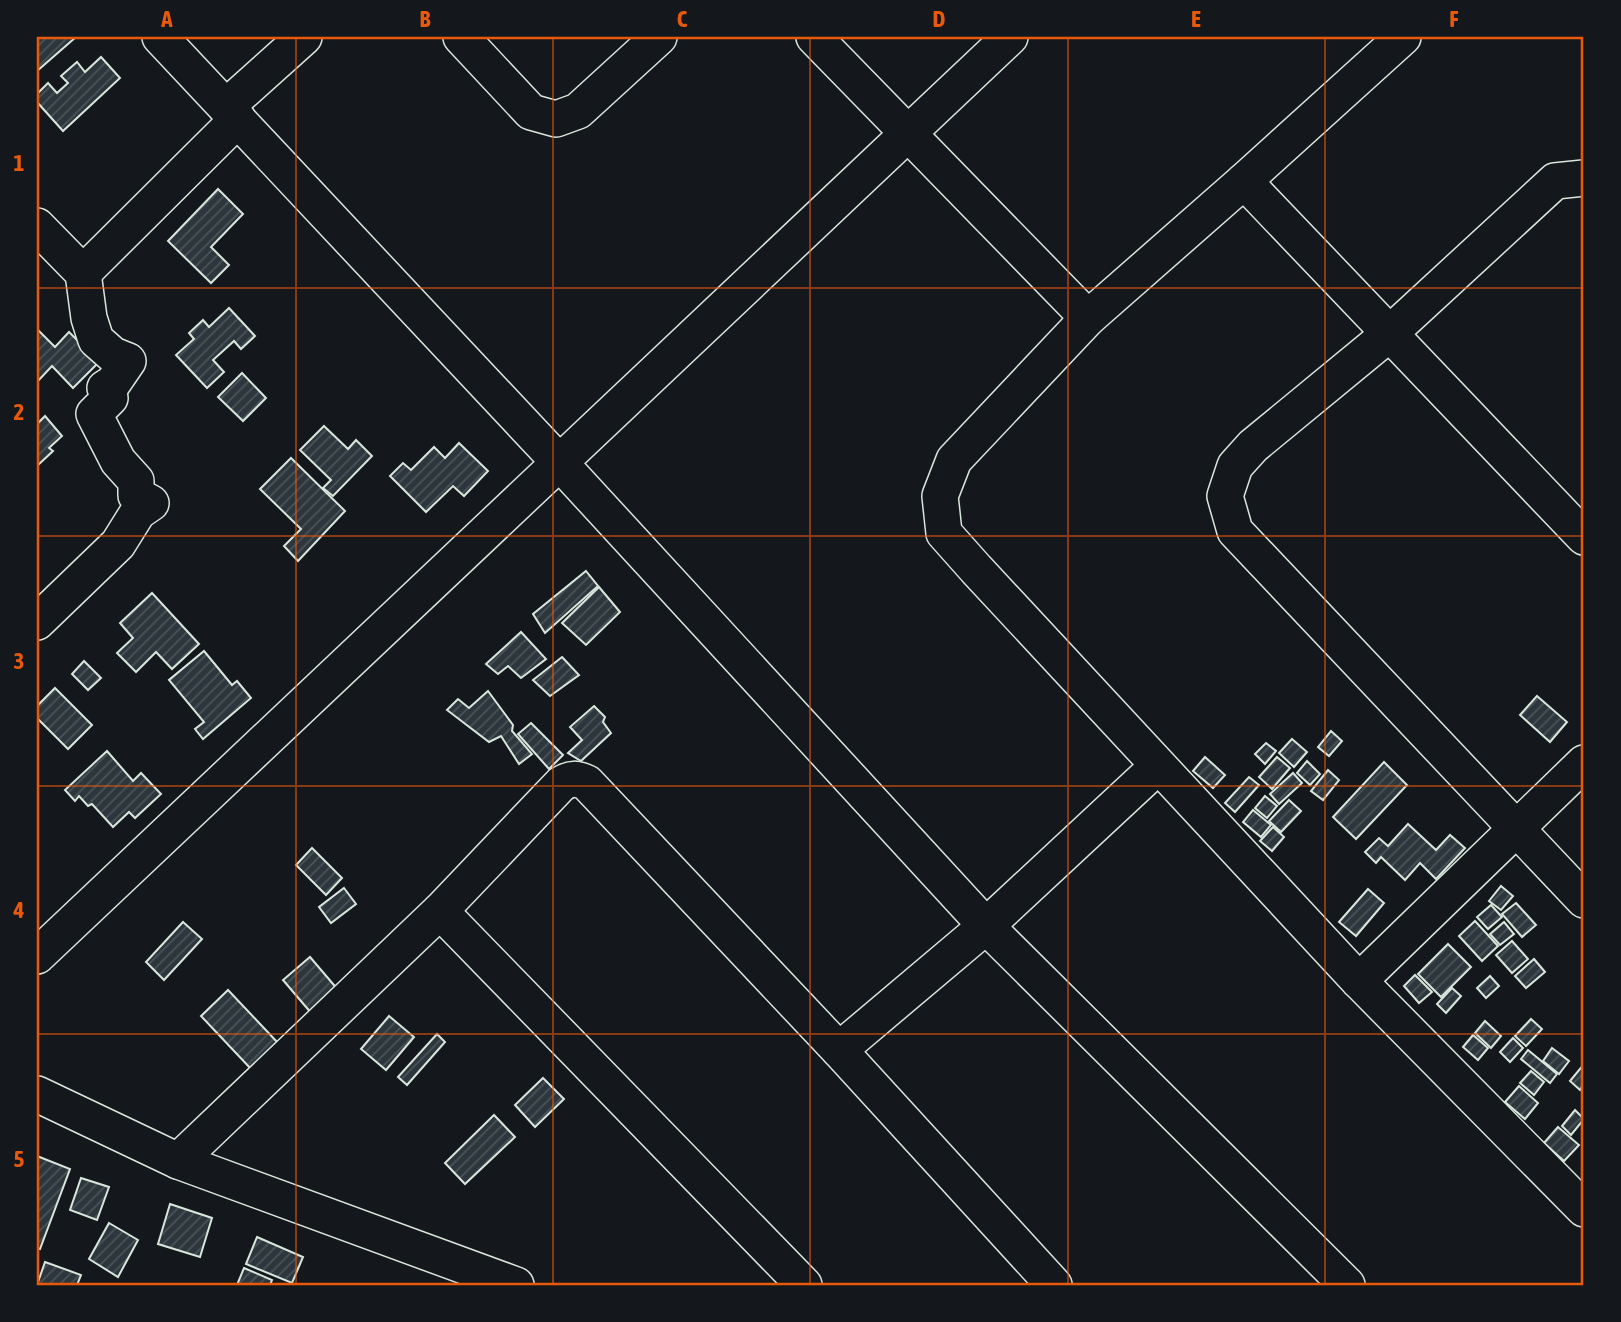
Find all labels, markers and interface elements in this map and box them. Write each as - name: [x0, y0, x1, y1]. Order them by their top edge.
- text: A: [160, 6, 173, 32]
- text: B: [420, 6, 431, 32]
- text: C: [677, 6, 688, 32]
- text: D: [933, 6, 946, 32]
- text: E: [1191, 6, 1201, 32]
- text: F: [1449, 6, 1459, 32]
- text: 1: [14, 150, 25, 176]
- text: 2: [14, 399, 24, 425]
- text: 3: [14, 648, 24, 674]
- text: 4: [13, 897, 25, 923]
- text: 5: [14, 1146, 25, 1172]

